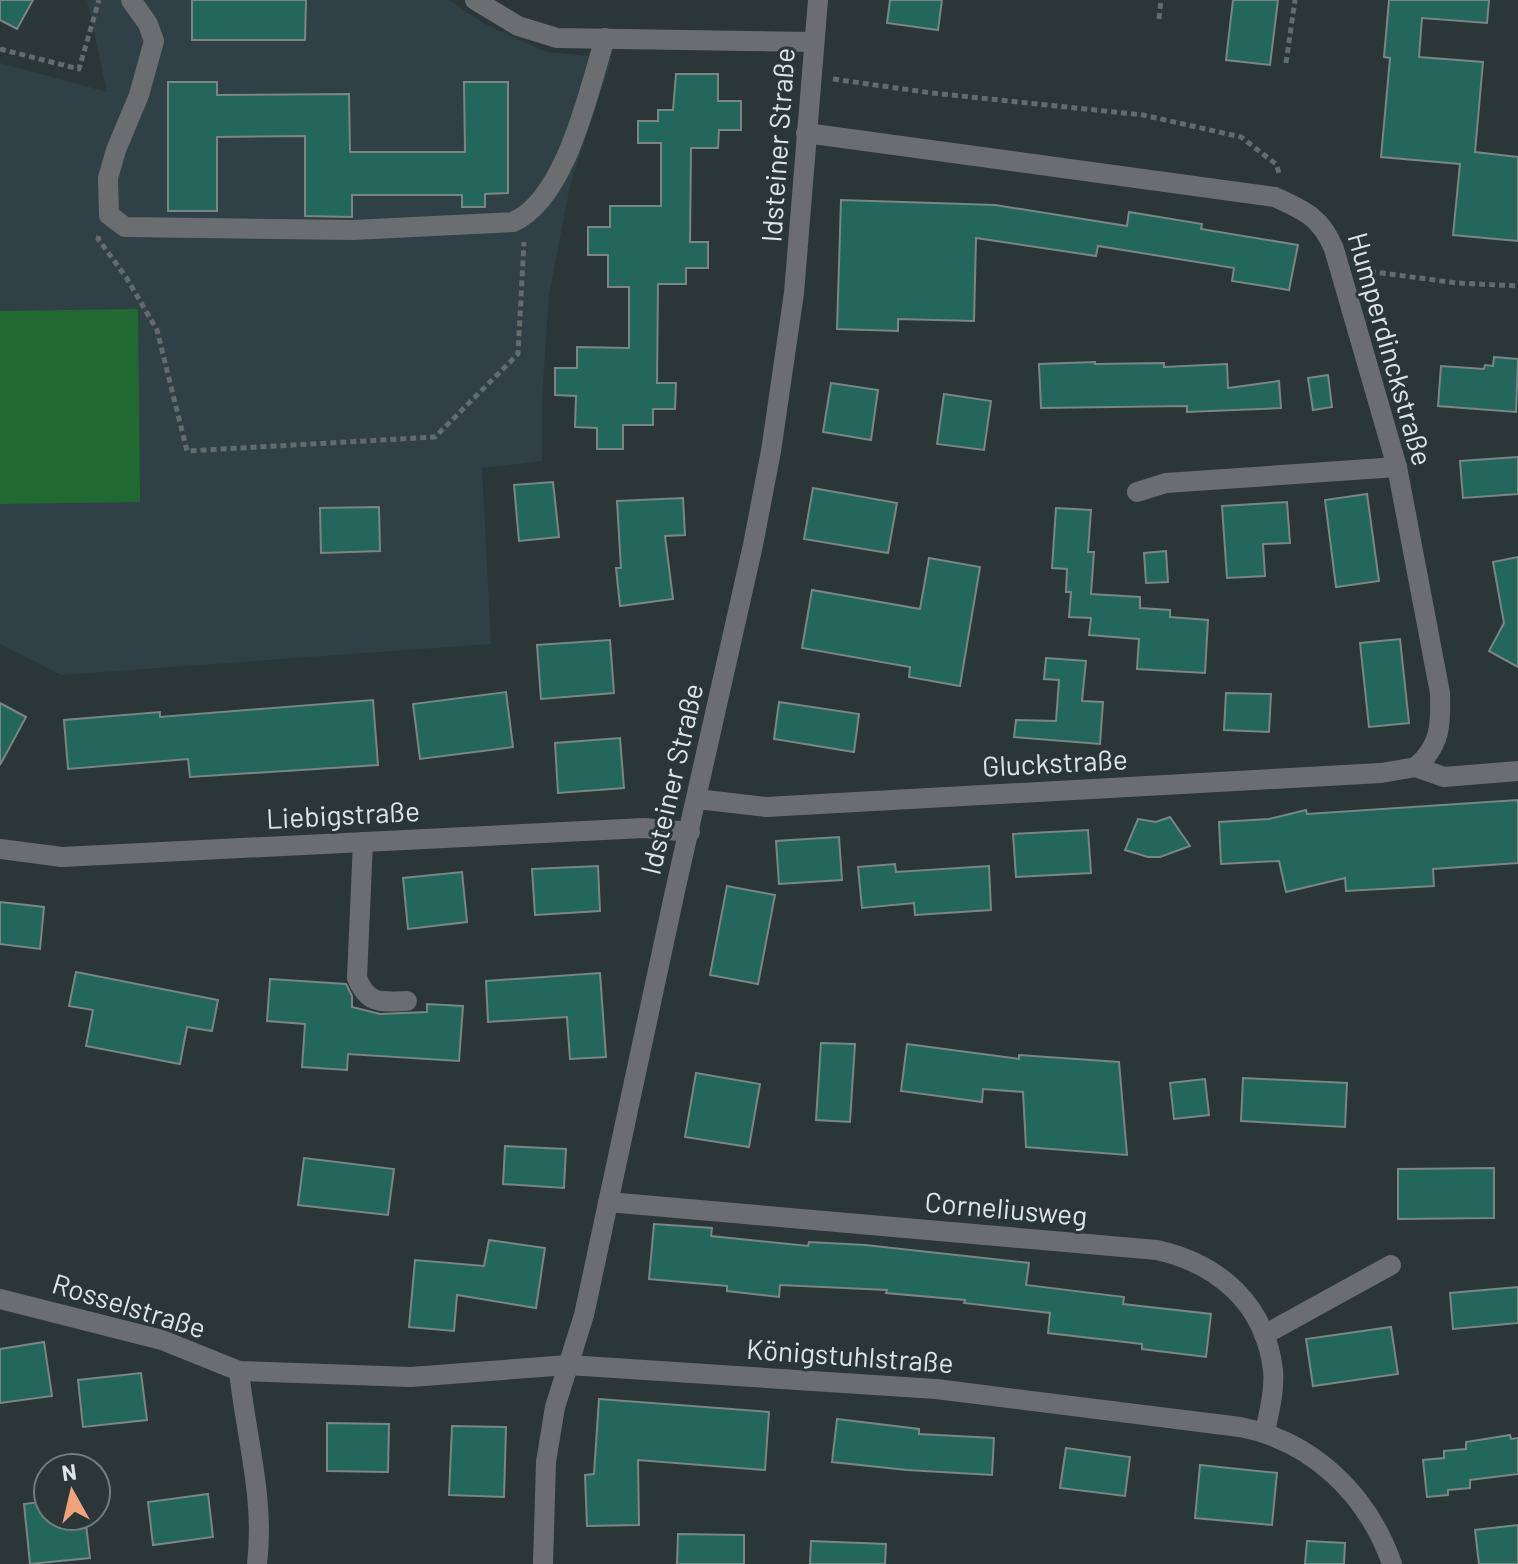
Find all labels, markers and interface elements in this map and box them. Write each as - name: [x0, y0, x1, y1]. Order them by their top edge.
- street label: Idsteiner Straße: [753, 47, 801, 243]
- street label: Humperdinckstraße: [1341, 228, 1441, 469]
- street label: Idsteiner Straße: [633, 680, 710, 878]
- street label: Gluckstraße: [981, 741, 1129, 783]
- street label: Liebigstraße: [265, 793, 421, 835]
- street label: Corneliusweg: [923, 1184, 1089, 1232]
- street label: Rosselstraße: [48, 1266, 210, 1345]
- street label: Königstuhlstraße: [745, 1331, 955, 1379]
- north arrow: [32, 1452, 112, 1532]
- text: N: [60, 1457, 78, 1485]

